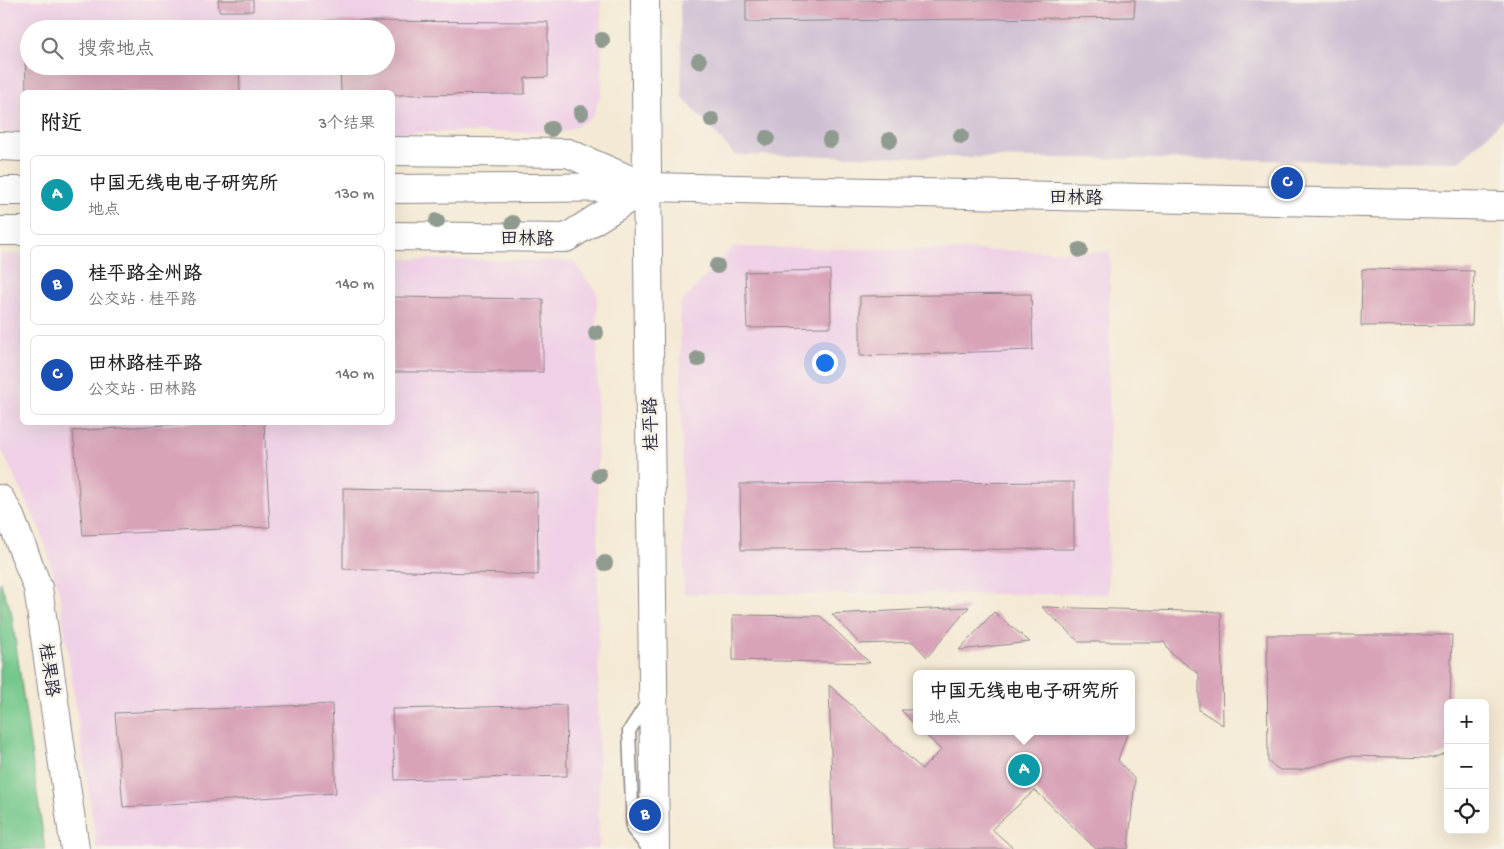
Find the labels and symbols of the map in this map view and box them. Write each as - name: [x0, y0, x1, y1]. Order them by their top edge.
- pin: C: [1271, 164, 1303, 202]
- street label: 田林路: [1049, 188, 1103, 210]
- street label: 田林路: [500, 229, 554, 251]
- your location: [812, 350, 838, 376]
- street label: 桂平路: [641, 397, 663, 451]
- street label: 桂果路: [33, 642, 63, 699]
- pin: A: [1008, 751, 1040, 789]
- pin: B: [629, 796, 661, 834]

